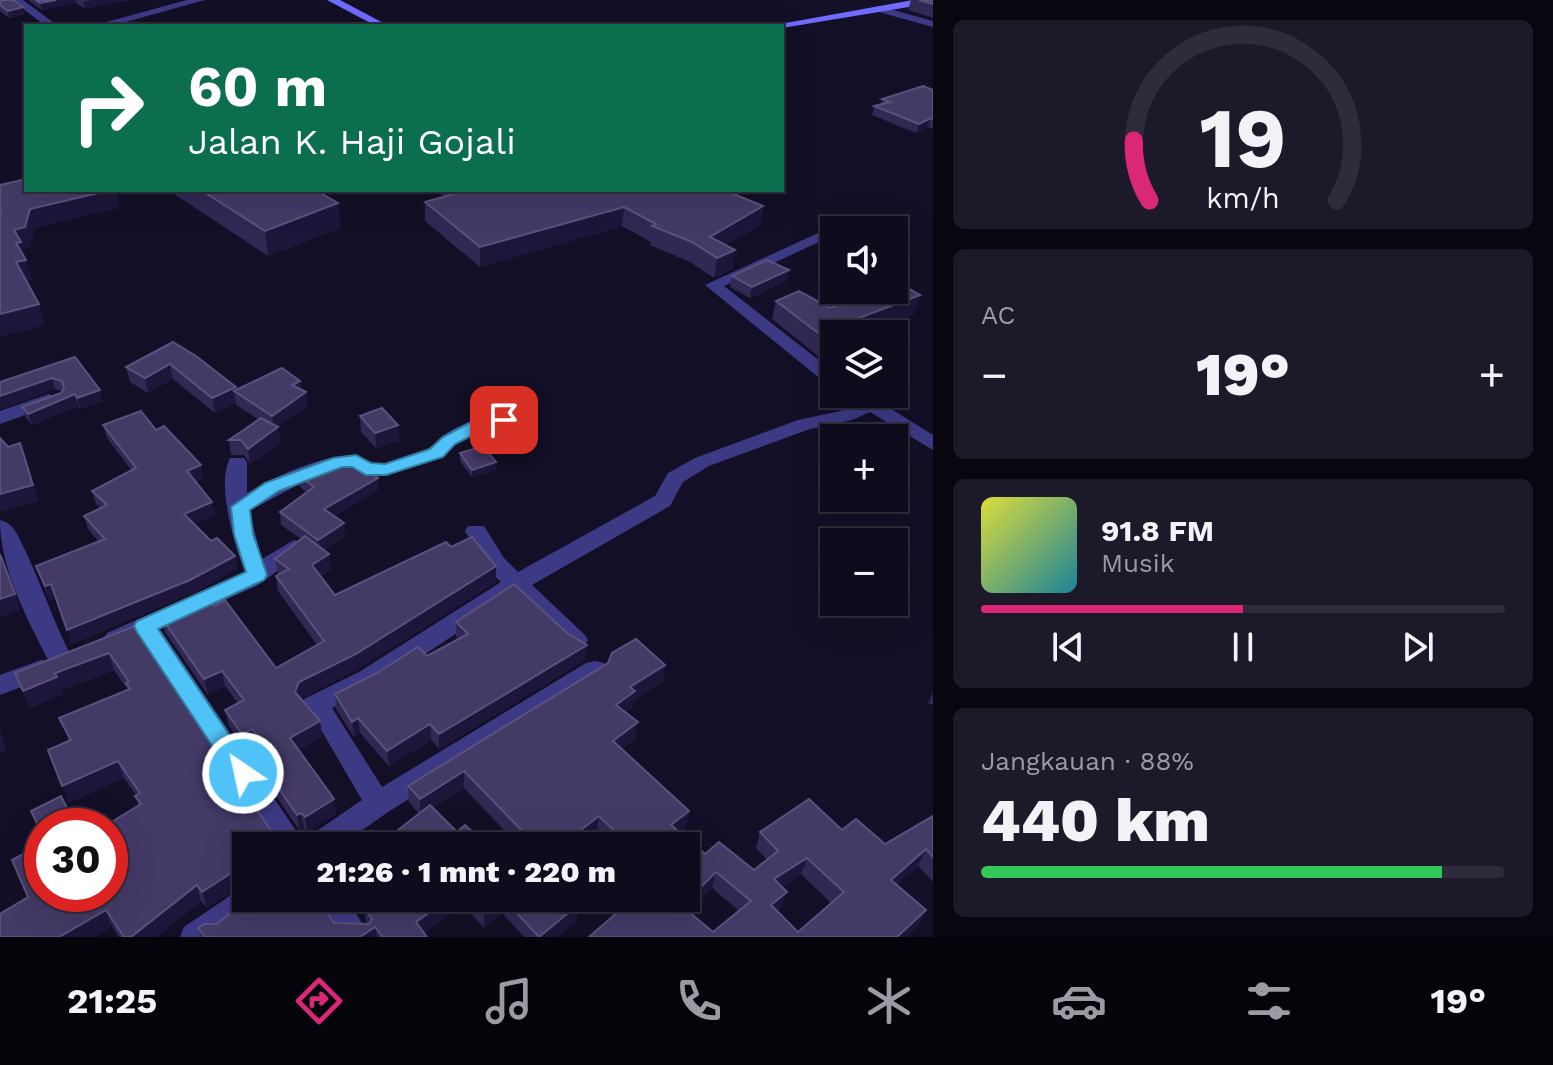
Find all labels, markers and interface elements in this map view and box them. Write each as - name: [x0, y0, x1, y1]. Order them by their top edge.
- text: 60 m: [188, 54, 327, 120]
- icon: right: [56, 56, 160, 160]
- text: 19: [1199, 89, 1287, 186]
- text: Jalan K. Haji Gojali: [188, 121, 516, 163]
- text: km/h: [1206, 181, 1280, 215]
- map controls: [820, 216, 908, 616]
- button: sound: [820, 216, 908, 304]
- text: AC: [981, 300, 1015, 330]
- button: layers: [820, 320, 908, 408]
- text: 19°: [1196, 339, 1290, 410]
- text: −: [981, 349, 1008, 401]
- text: +: [1478, 349, 1505, 401]
- pin: [470, 386, 538, 454]
- icon: arrive: [482, 398, 526, 442]
- button: +: [820, 424, 908, 512]
- text: 91.8 FM: [1101, 513, 1214, 548]
- button: −: [820, 528, 908, 616]
- text: Musik: [1101, 548, 1174, 578]
- icon: previous: [1046, 625, 1090, 669]
- icon: pause: [1221, 625, 1265, 669]
- icon: next: [1396, 625, 1440, 669]
- position arrow: [201, 731, 285, 815]
- text: Jangkauan · 88%: [981, 746, 1194, 776]
- text: 440 km: [981, 785, 1210, 856]
- speed limit sign: 30: [24, 808, 128, 912]
- text: 21:26 · 1 mnt · 220 m: [316, 854, 616, 889]
- icon: directions: [291, 973, 347, 1029]
- icon: music: [481, 973, 537, 1029]
- icon: phone: [671, 973, 727, 1029]
- icon: climate: [861, 973, 917, 1029]
- icon: car: [1051, 973, 1107, 1029]
- icon: filters: [1241, 973, 1297, 1029]
- text: 21:25: [67, 980, 157, 1022]
- text: 19°: [1430, 980, 1486, 1022]

